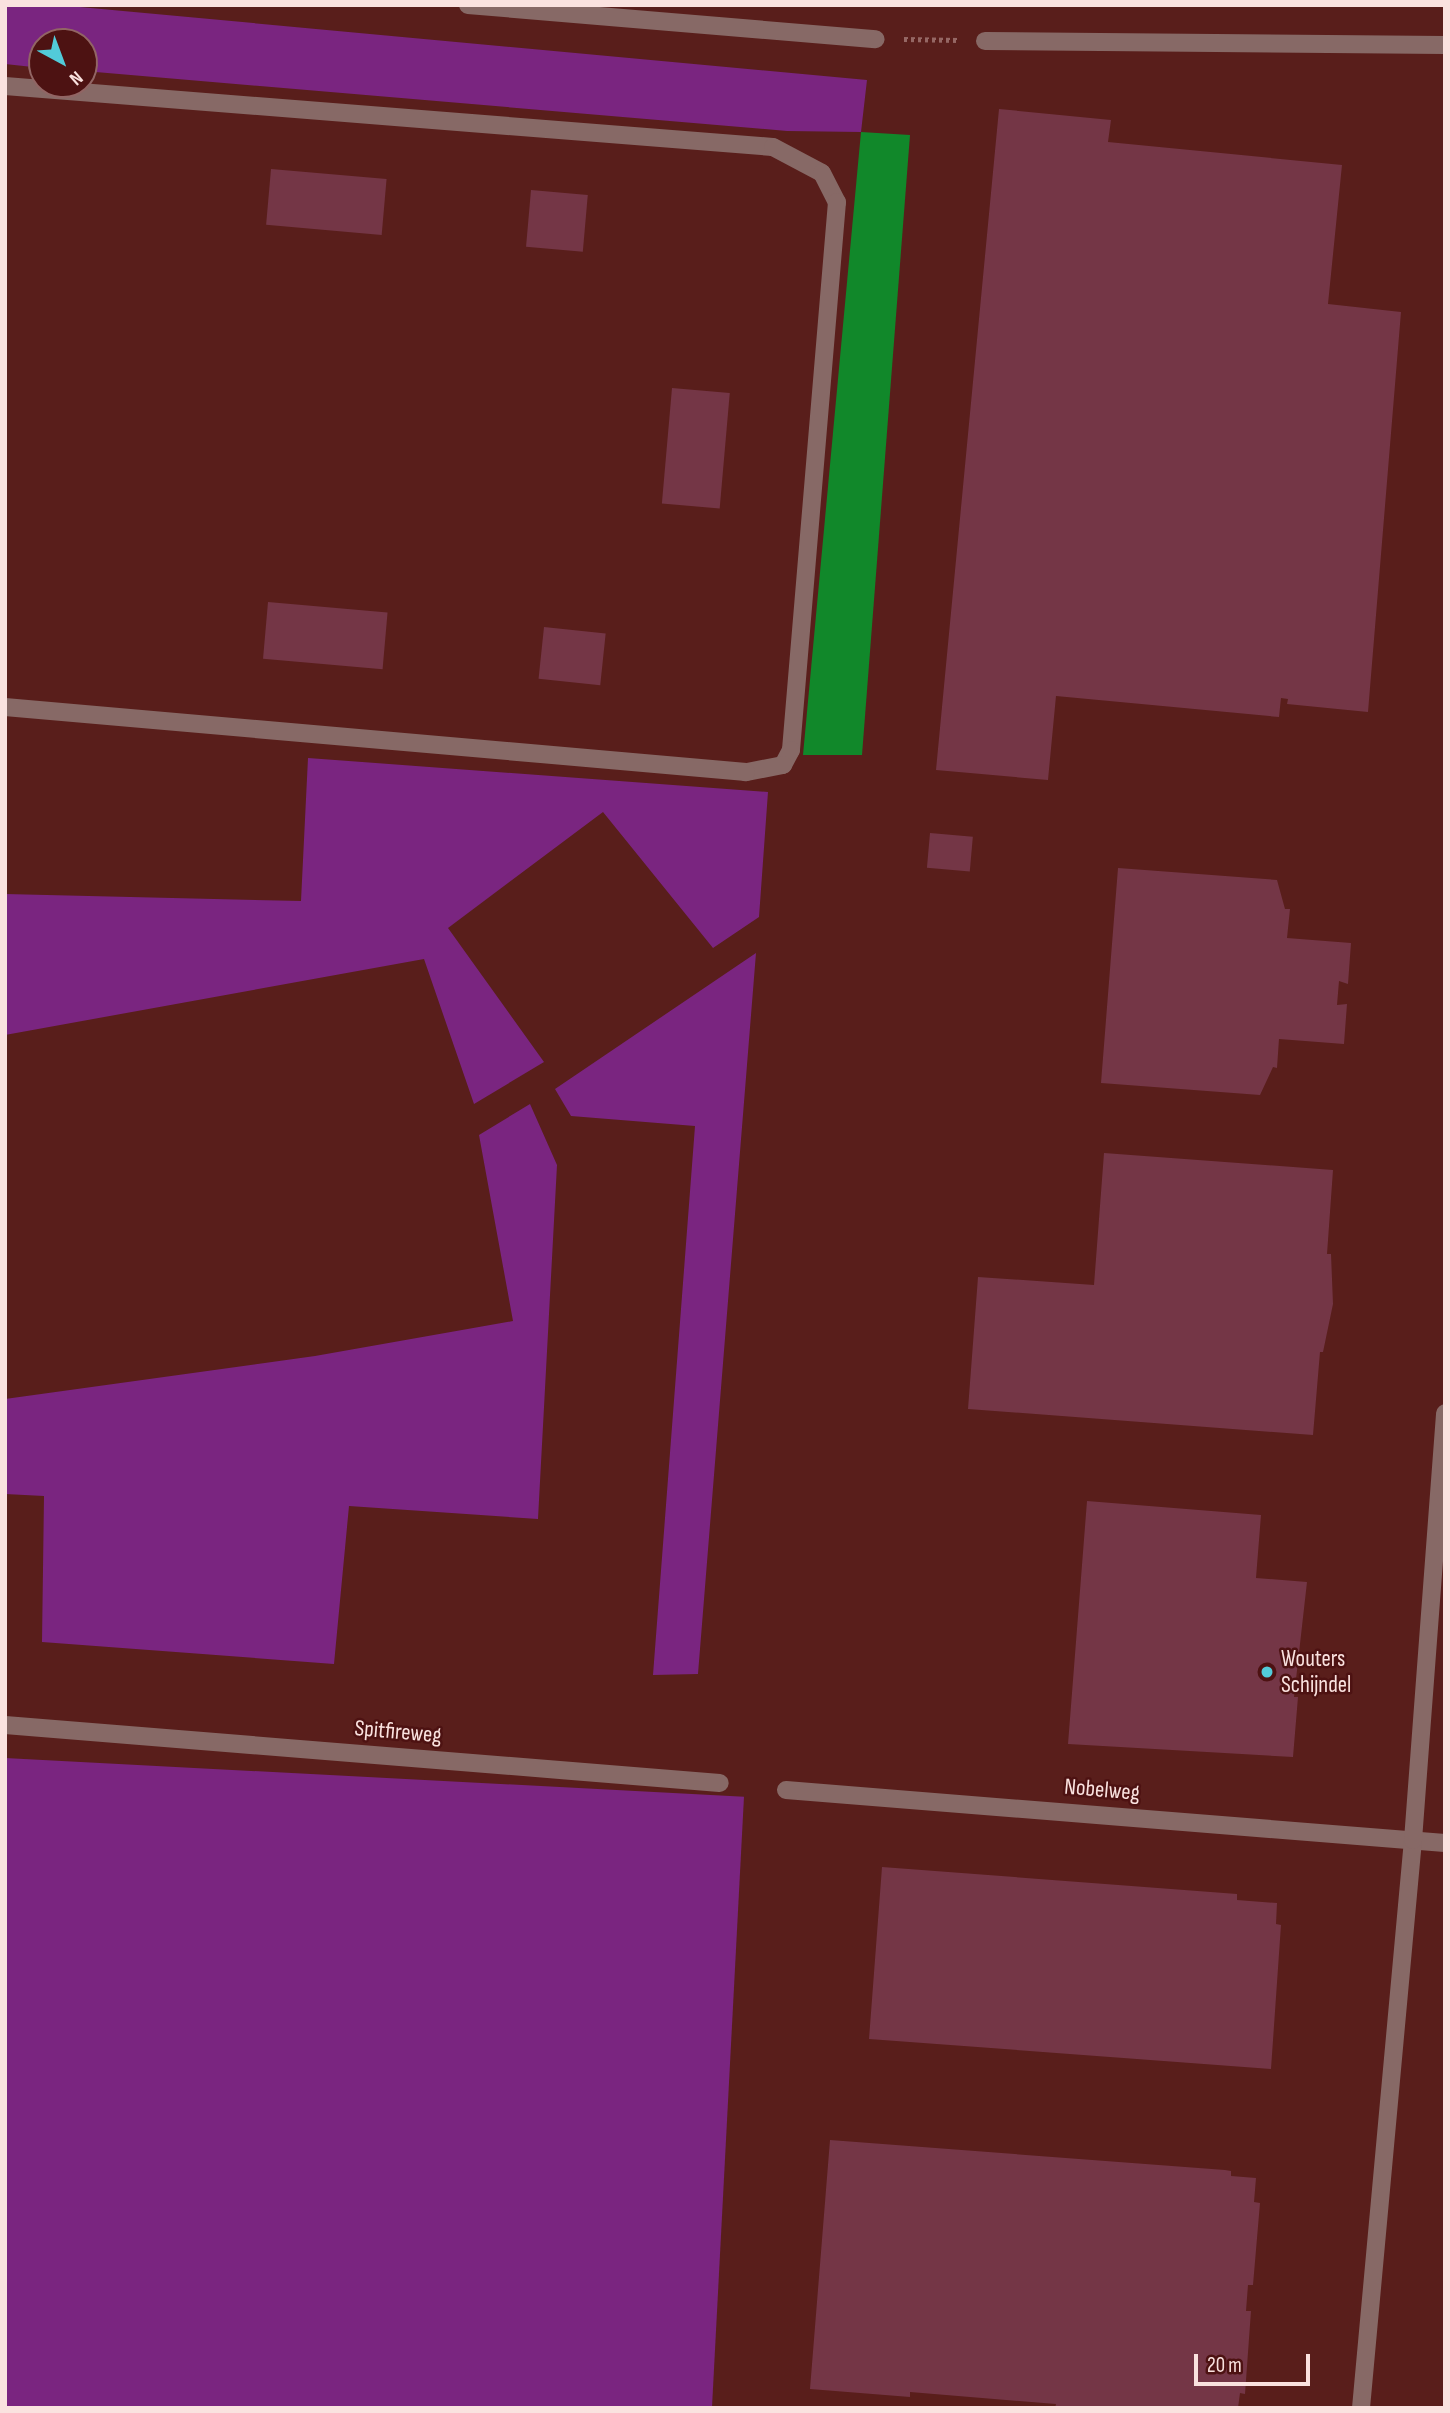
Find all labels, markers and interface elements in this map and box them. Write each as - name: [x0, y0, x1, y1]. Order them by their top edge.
- north arrow: [28, 28, 98, 98]
- text: N: [64, 66, 87, 90]
- place label: Wouters Schijndel: [1281, 1645, 1351, 1699]
- marker: Wouters Schijndel: [1259, 1664, 1275, 1680]
- street label: Spitfireweg: [353, 1714, 443, 1750]
- street label: Nobelweg: [1063, 1773, 1141, 1807]
- scale bar: [1198, 2340, 1314, 2384]
- text: 20 m: [1207, 2353, 1242, 2378]

